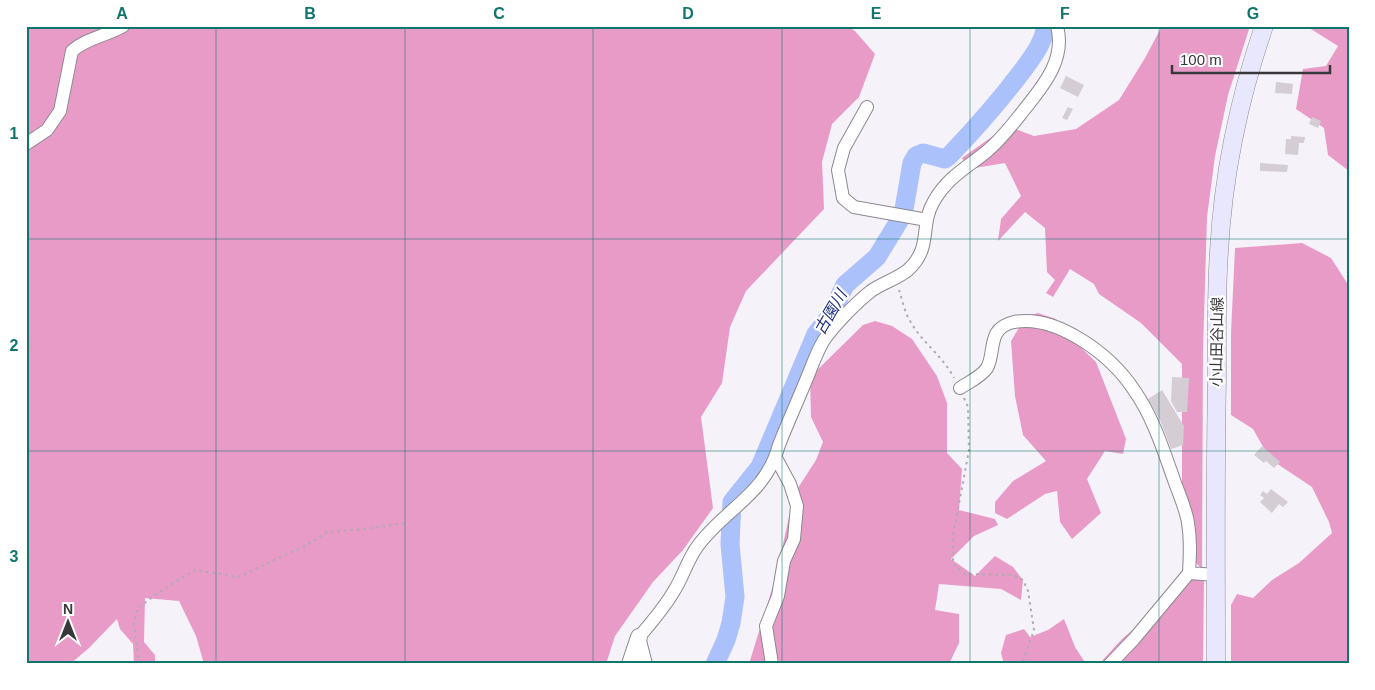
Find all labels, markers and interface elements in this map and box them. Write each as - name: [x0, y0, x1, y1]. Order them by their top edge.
- text: A: [116, 5, 128, 22]
- text: B: [304, 5, 316, 22]
- text: C: [493, 5, 505, 22]
- text: D: [682, 5, 694, 22]
- text: E: [871, 5, 882, 22]
- text: F: [1060, 5, 1070, 22]
- text: G: [1247, 5, 1259, 22]
- scale bar: [1172, 42, 1330, 74]
- text: 100 m: [1180, 51, 1222, 68]
- text: 1: [10, 125, 19, 142]
- water label: 古園川: [811, 285, 851, 337]
- street label: 小山田谷山線: [1207, 297, 1226, 387]
- text: 2: [10, 337, 19, 354]
- text: 3: [10, 548, 19, 565]
- north arrow: [42, 598, 92, 648]
- text: N: [63, 601, 73, 617]

